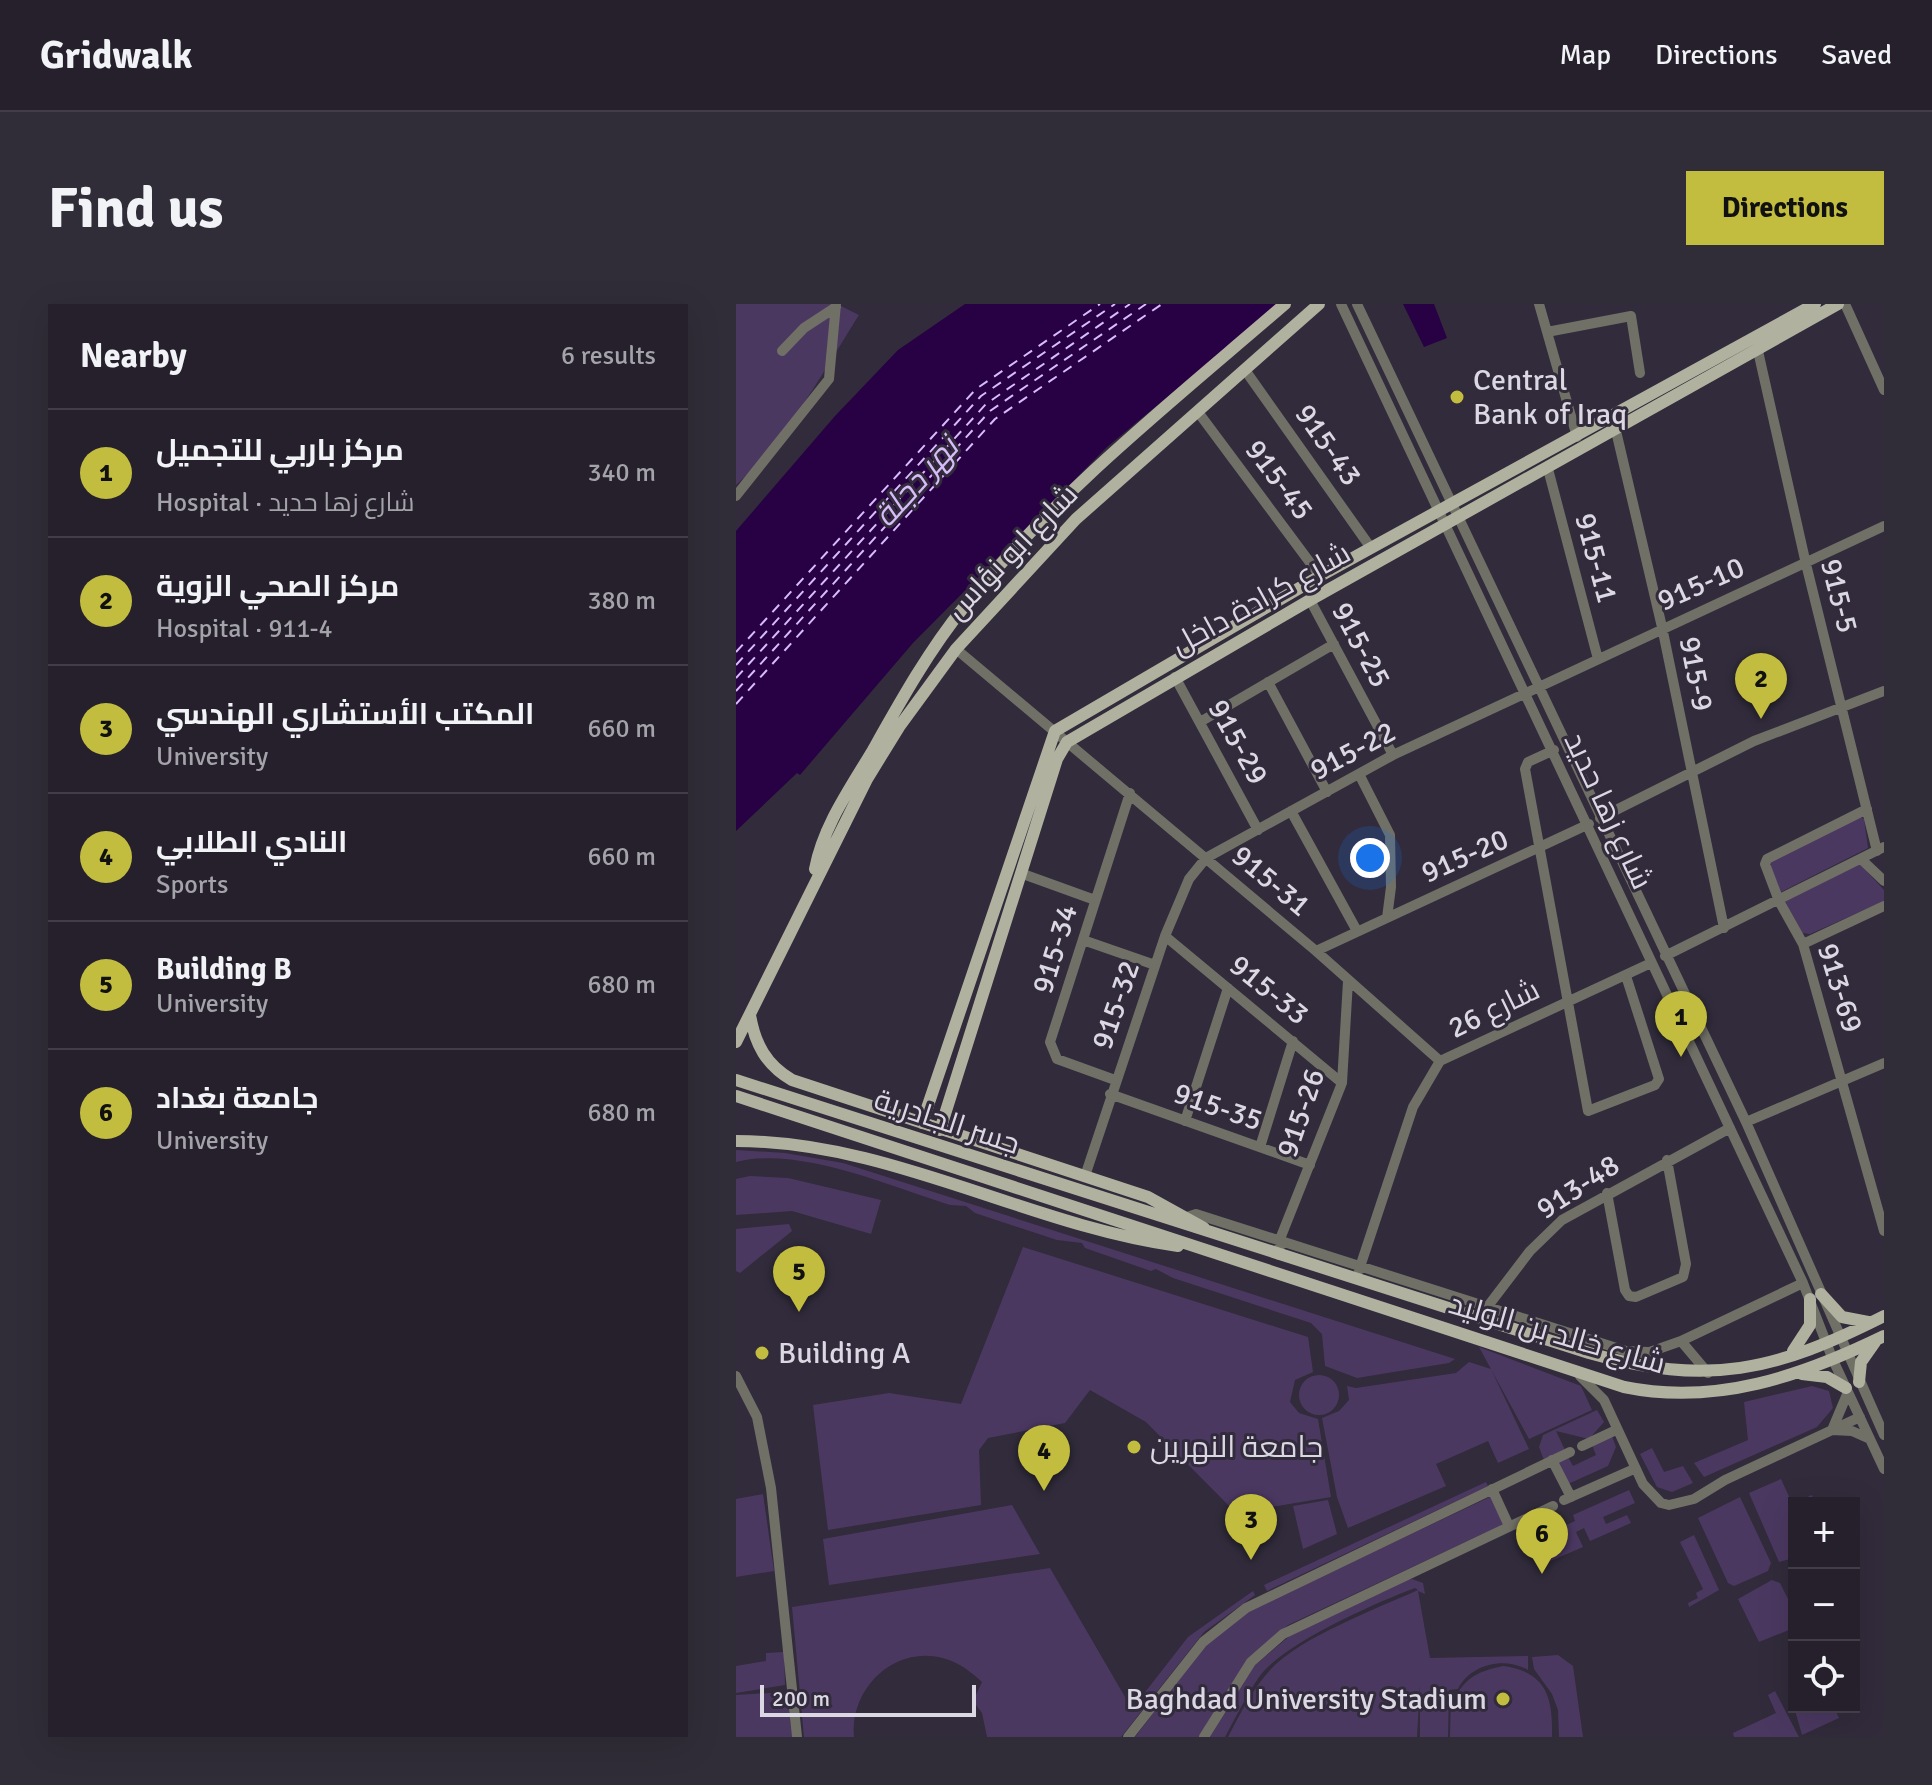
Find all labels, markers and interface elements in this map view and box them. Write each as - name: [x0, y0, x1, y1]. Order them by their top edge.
- text: Gridwalk: [40, 32, 192, 79]
- text: Map: [1559, 38, 1611, 72]
- text: Directions: [1655, 38, 1777, 72]
- text: Saved: [1821, 38, 1892, 72]
- button: Directions: [1686, 171, 1884, 245]
- text: Find us: [48, 174, 223, 243]
- text: Nearby: [80, 335, 187, 377]
- text: 6 results: [561, 340, 656, 372]
- place label: Central Bank of Iraq: [1473, 362, 1627, 433]
- marker: Central Bank of Iraq: [1448, 388, 1466, 406]
- street label: 915-43: [1287, 397, 1369, 493]
- water label: نهر دجلة: [865, 426, 969, 535]
- text: مركز باربي للتجميل: [156, 432, 404, 469]
- street label: 915-45: [1237, 432, 1321, 528]
- text: 1: [99, 457, 113, 489]
- text: 340 m: [587, 457, 656, 489]
- street label: شارع ابو نؤاس: [938, 476, 1087, 628]
- text: Hospital · شارع زها حديد: [156, 487, 415, 519]
- street label: 915-11: [1566, 509, 1626, 607]
- street label: شارع كرادة داخل: [1165, 535, 1358, 664]
- street label: 915-10: [1652, 548, 1750, 620]
- street label: 915-5: [1812, 555, 1866, 637]
- text: مركز الصحي الزوية: [156, 568, 399, 605]
- text: 2: [99, 585, 113, 617]
- text: 380 m: [587, 585, 656, 617]
- street label: 915-25: [1323, 596, 1399, 694]
- text: Hospital · 911-4: [156, 613, 333, 645]
- street label: 915-9: [1671, 634, 1721, 714]
- pin: 2: [1735, 653, 1787, 719]
- street label: 915-29: [1200, 693, 1276, 791]
- text: المكتب الأستشاري الهندسي: [156, 696, 534, 733]
- text: 3: [99, 713, 113, 745]
- text: 660 m: [587, 713, 656, 745]
- street label: 915-22: [1304, 713, 1402, 789]
- street label: شارع زها حديد: [1555, 727, 1660, 896]
- text: University: [156, 741, 268, 773]
- street label: 915-20: [1416, 820, 1514, 892]
- text: النادي الطلابي: [156, 824, 347, 861]
- street label: 915-31: [1224, 837, 1318, 925]
- your location: [1350, 838, 1390, 878]
- text: 4: [99, 841, 113, 873]
- text: 660 m: [587, 841, 656, 873]
- text: Sports: [156, 869, 228, 901]
- street label: 915-34: [1024, 900, 1086, 998]
- street label: 913-69: [1809, 939, 1871, 1037]
- street label: 915-33: [1222, 947, 1316, 1033]
- text: Building B: [156, 951, 292, 988]
- street label: 915-32: [1084, 956, 1148, 1054]
- text: 5: [99, 969, 113, 1001]
- text: 680 m: [587, 969, 656, 1001]
- street label: شارع 26: [1442, 971, 1546, 1048]
- text: University: [156, 988, 268, 1020]
- pin: 1: [1655, 991, 1707, 1057]
- street label: 915-26: [1269, 1064, 1333, 1162]
- street label: 915-35: [1169, 1075, 1267, 1139]
- text: جامعة بغداد: [156, 1080, 319, 1117]
- street label: جسر الجادرية: [870, 1081, 1024, 1163]
- text: 6: [99, 1097, 113, 1129]
- text: 680 m: [587, 1097, 656, 1129]
- text: University: [156, 1125, 268, 1157]
- street label: 913-48: [1530, 1147, 1626, 1227]
- pin: 5: [773, 1246, 825, 1312]
- street label: شارع خالد بن الوليد: [1444, 1285, 1670, 1384]
- place label: Building A: [778, 1335, 910, 1372]
- marker: Building A: [753, 1344, 771, 1362]
- pin: 4: [1018, 1425, 1070, 1491]
- place label: جامعة النهرين: [1150, 1429, 1323, 1466]
- marker: جامعة النهرين: [1125, 1438, 1143, 1456]
- pin: 3: [1225, 1494, 1277, 1560]
- map controls: [1788, 1497, 1860, 1713]
- button: +: [1788, 1497, 1860, 1569]
- pin: 6: [1516, 1508, 1568, 1574]
- button: −: [1788, 1569, 1860, 1641]
- button: locate: [1788, 1641, 1860, 1713]
- scale bar: [760, 1681, 976, 1717]
- place label: Baghdad University Stadium: [1126, 1681, 1487, 1718]
- text: 200 m: [772, 1685, 830, 1712]
- marker: Baghdad University Stadium: [1494, 1690, 1512, 1708]

